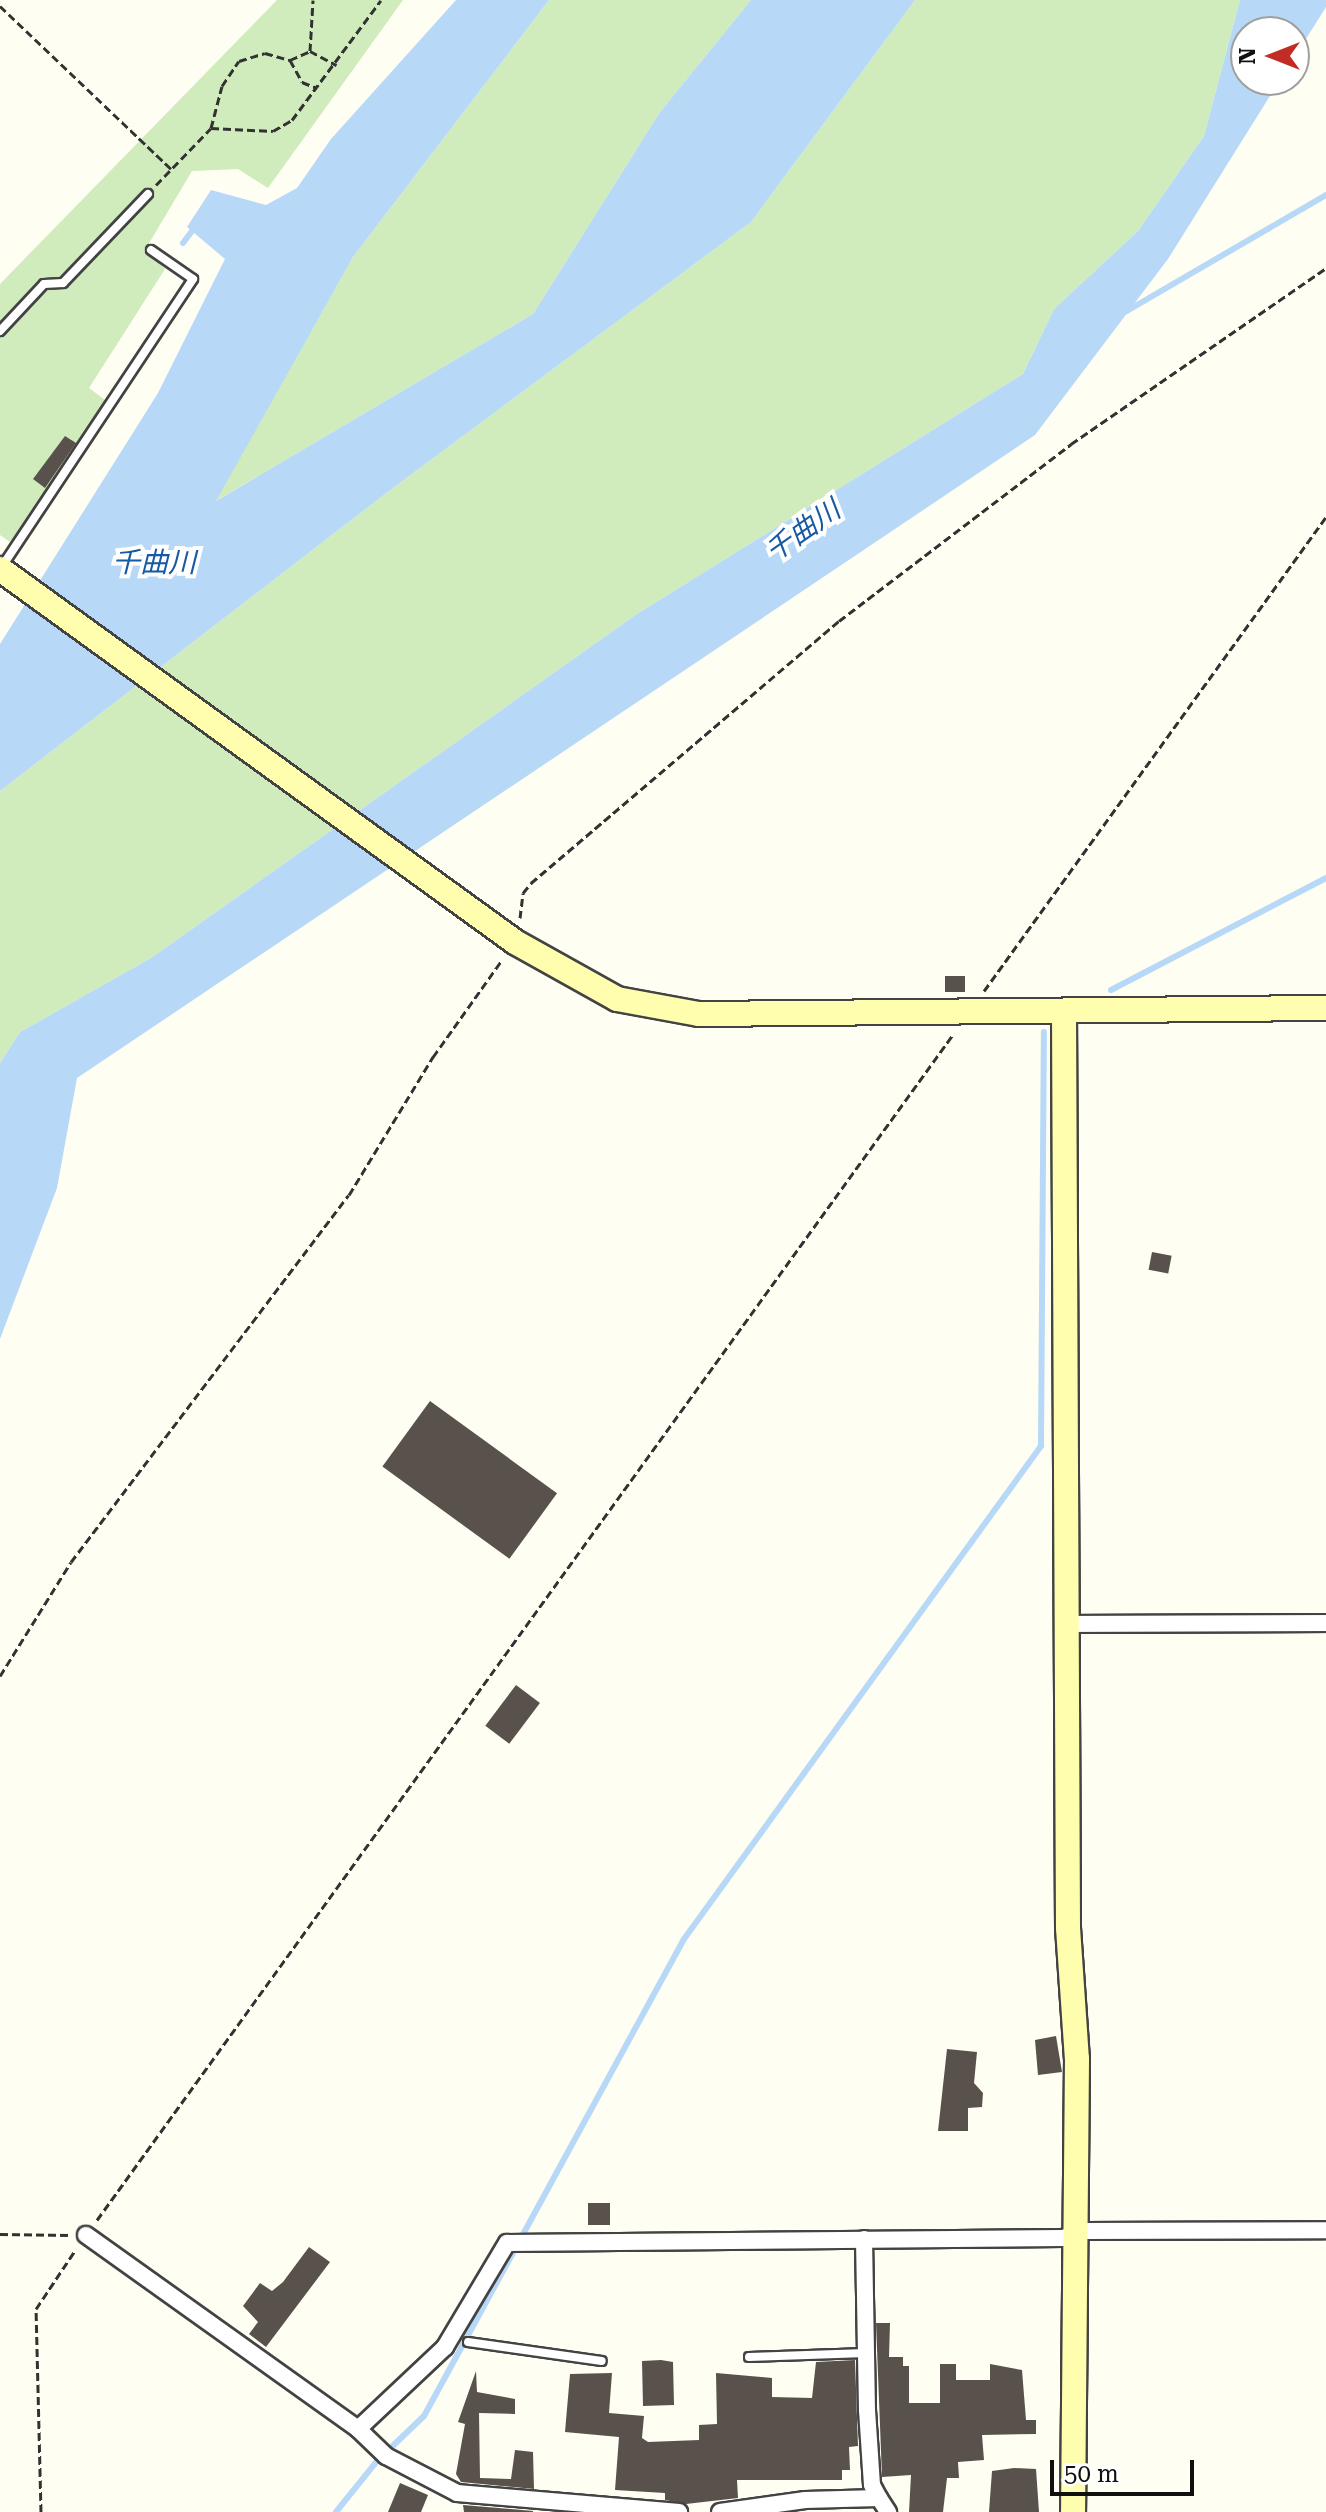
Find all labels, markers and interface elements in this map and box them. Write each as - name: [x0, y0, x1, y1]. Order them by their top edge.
- north arrow: [1230, 16, 1310, 96]
- text: N: [1235, 48, 1260, 64]
- water label: 千曲川: [759, 493, 847, 569]
- water label: 千曲川: [112, 546, 196, 580]
- scale bar: [1054, 2444, 1198, 2494]
- text: 50 m: [1064, 2460, 1119, 2488]

